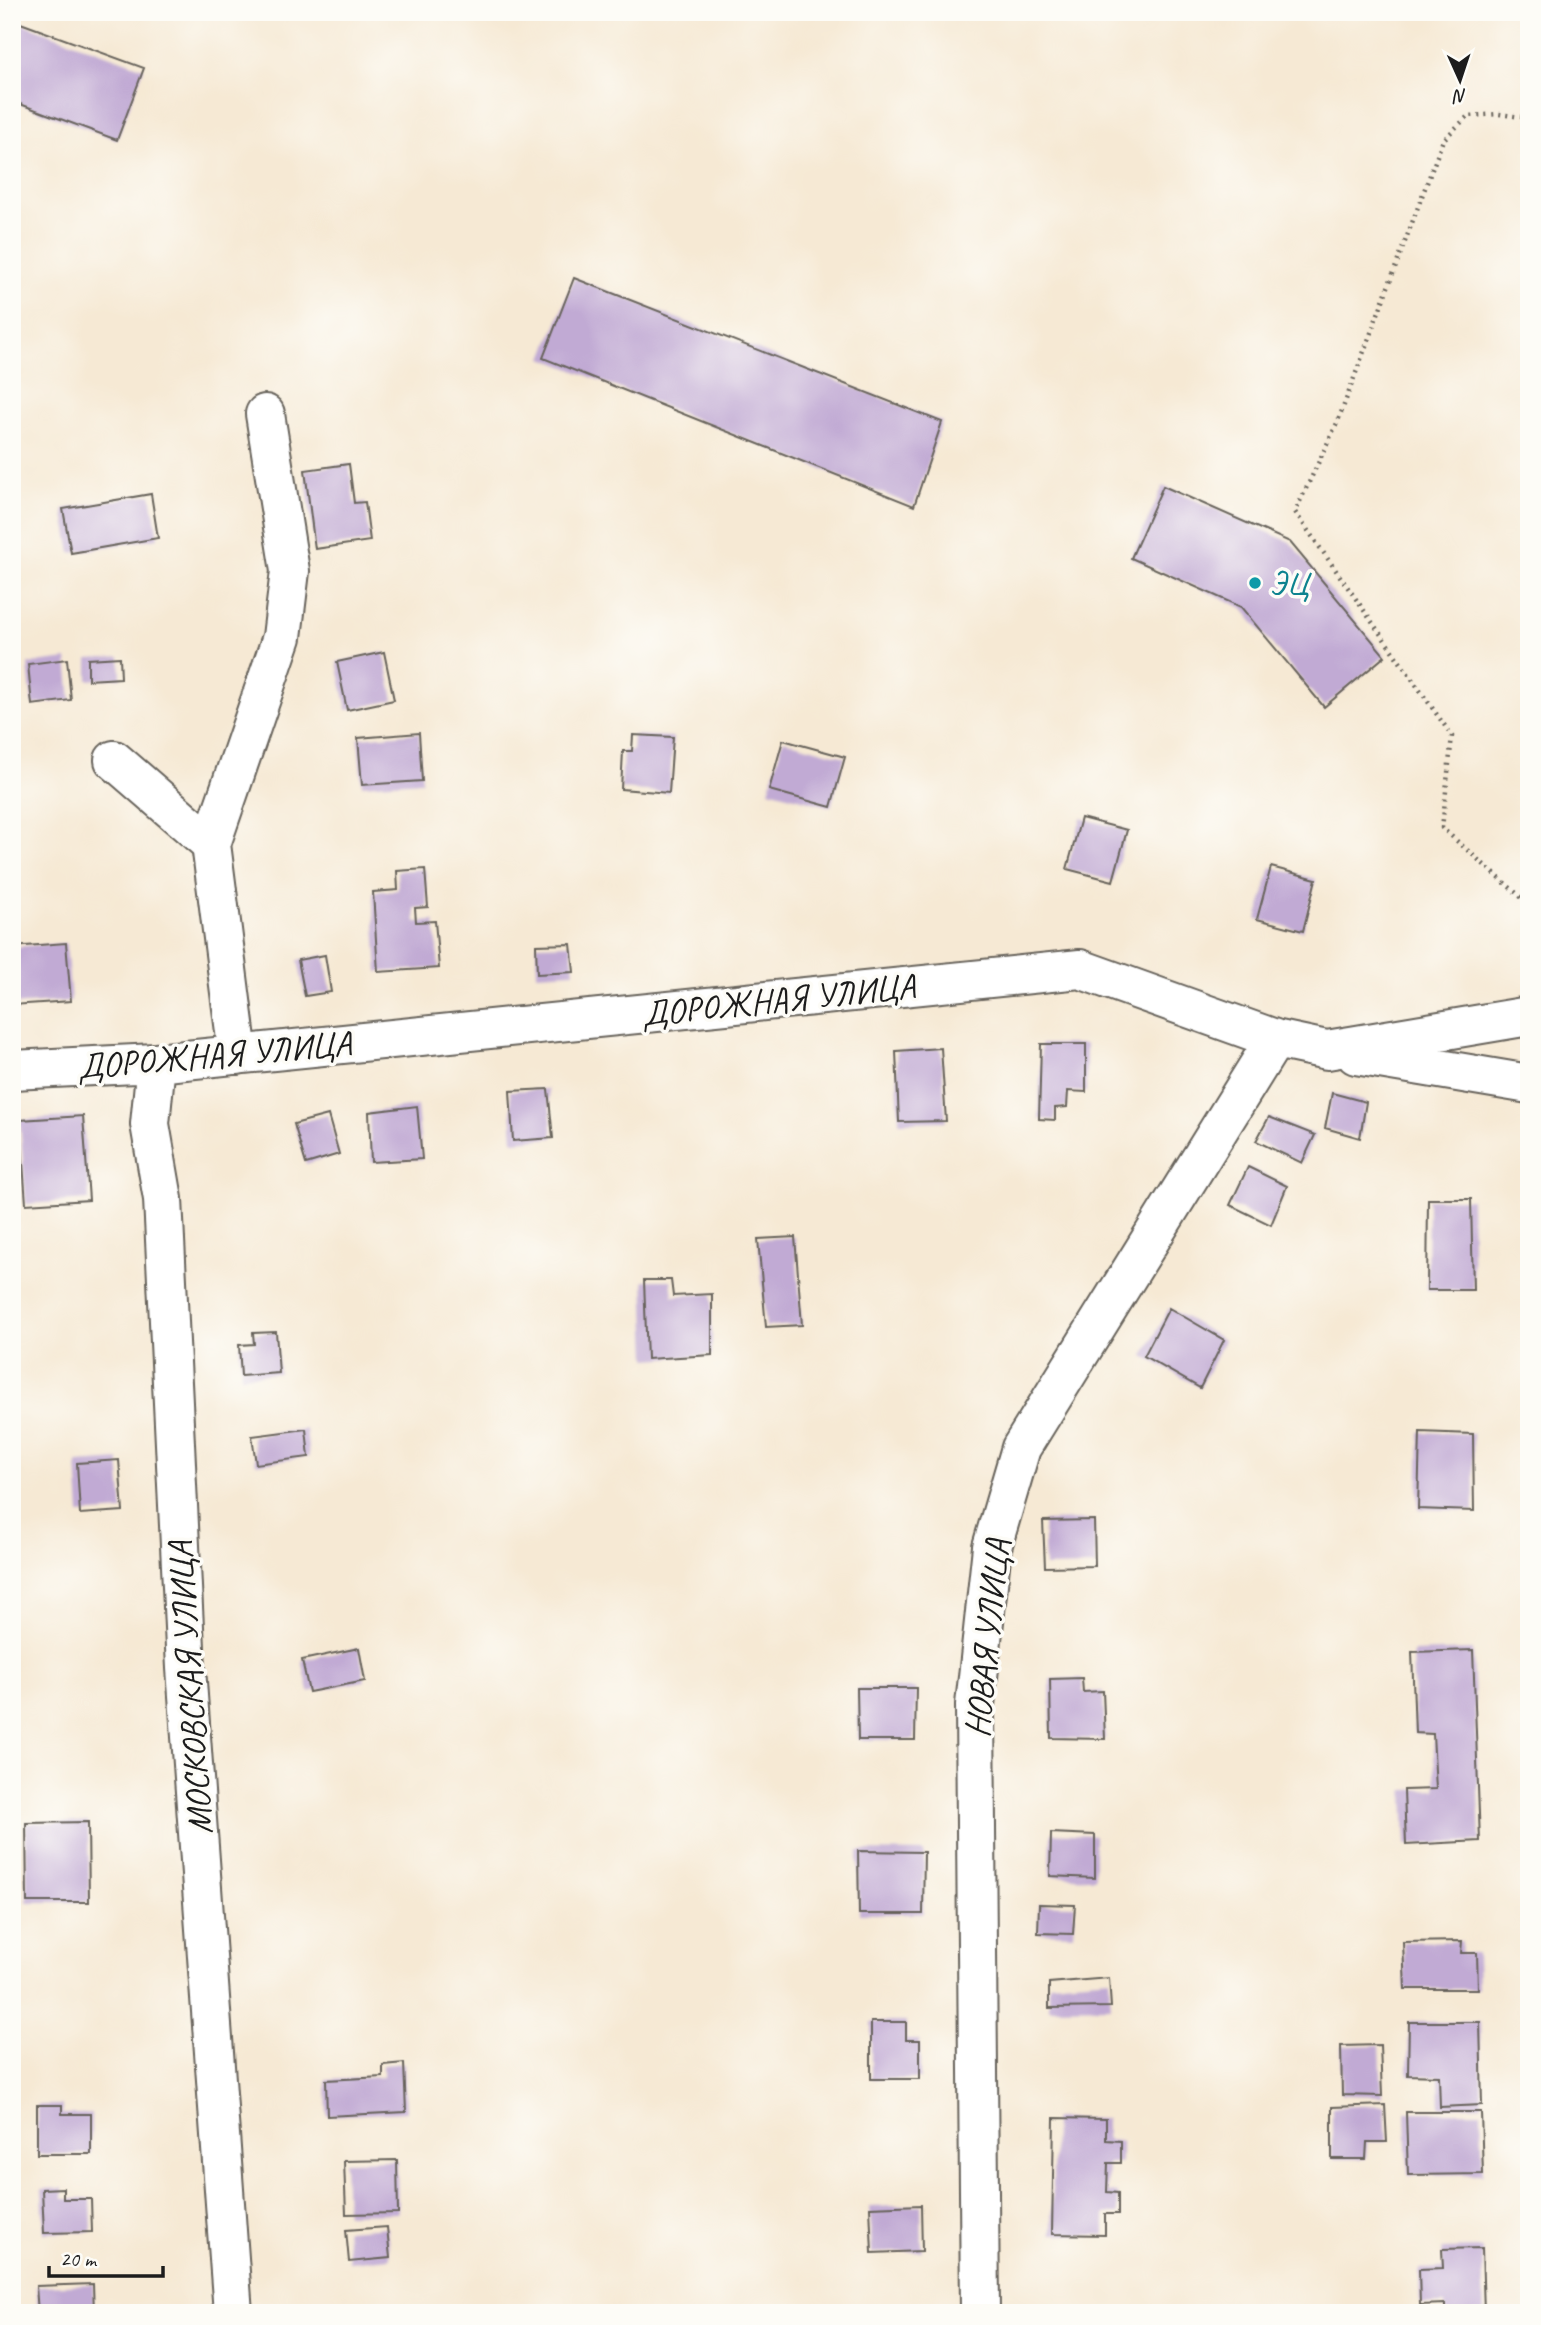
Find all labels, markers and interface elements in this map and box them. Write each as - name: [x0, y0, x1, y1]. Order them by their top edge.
- north arrow: [1426, 46, 1496, 116]
- text: N: [1451, 84, 1467, 108]
- place label: ЭЦ: [1269, 561, 1312, 606]
- marker: ЭЦ: [1247, 575, 1263, 591]
- street label: ДОРОЖНАЯ УЛИЦА: [639, 963, 918, 1037]
- street label: ДОРОЖНАЯ УЛИЦА: [75, 1020, 354, 1089]
- street label: НОВАЯ УЛИЦА: [954, 1535, 1020, 1739]
- street label: МОСКОВСКАЯ УЛИЦА: [157, 1539, 223, 1836]
- scale bar: [49, 2234, 163, 2278]
- text: 20 m: [60, 2246, 98, 2272]

